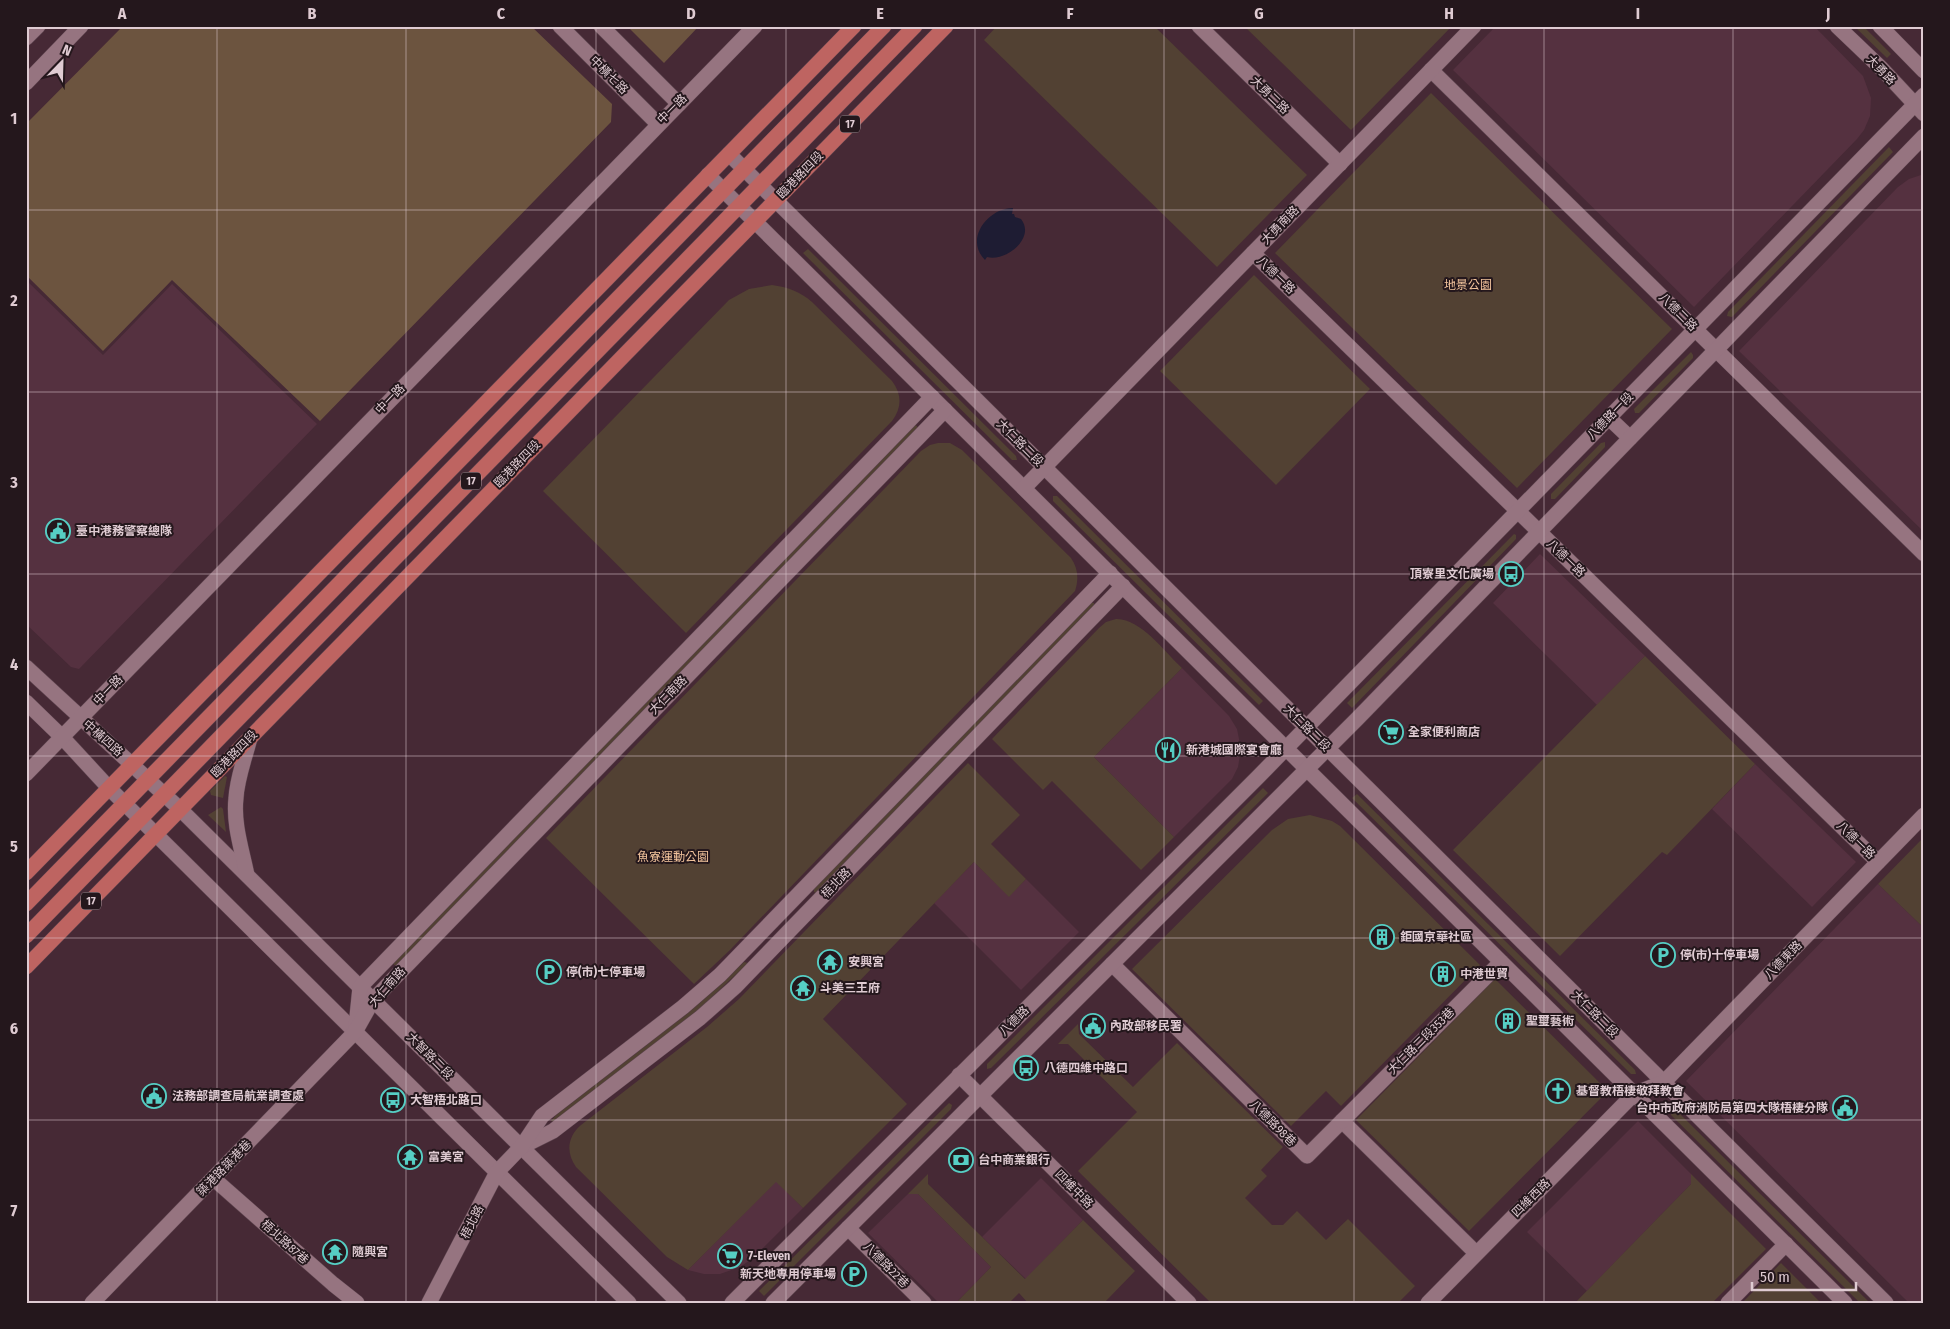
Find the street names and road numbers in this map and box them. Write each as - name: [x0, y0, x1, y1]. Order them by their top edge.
- street label: 大勇路: [1863, 52, 1899, 88]
- street label: 中橫七路: [587, 53, 631, 97]
- street label: 大勇二路: [1248, 73, 1292, 117]
- street label: 中一路: [654, 91, 690, 127]
- road number: 17: [840, 116, 860, 132]
- street label: 臨港路四段: [774, 149, 826, 201]
- street label: 大勇南路: [1258, 203, 1302, 247]
- street label: 八德一路: [1254, 253, 1298, 297]
- street label: 八德二路: [1656, 290, 1700, 334]
- street label: 中一路: [372, 381, 408, 417]
- street label: 八德路一段: [1584, 390, 1636, 442]
- street label: 大仁路二段: [994, 417, 1046, 469]
- street label: 臨港路四段: [491, 438, 543, 490]
- road number: 17: [461, 472, 481, 490]
- street label: 八德一路: [1544, 536, 1588, 580]
- street label: 中一路: [90, 672, 126, 708]
- street label: 大仁南路: [646, 673, 690, 717]
- street label: 大仁路二段: [1281, 702, 1333, 754]
- street label: 中橫四路: [80, 717, 126, 759]
- street label: 臨港路四段: [208, 728, 260, 780]
- street label: 八德一路: [1834, 818, 1878, 862]
- street label: 梧北路: [818, 865, 854, 901]
- road number: 17: [81, 892, 101, 909]
- street label: 八德東路: [1761, 938, 1805, 982]
- street label: 大仁南路: [366, 964, 408, 1010]
- street label: 大仁路二段: [1569, 988, 1621, 1040]
- street label: 八德路: [996, 1003, 1032, 1039]
- street label: 大仁路二段353巷: [1385, 1005, 1457, 1077]
- street label: 大智路二段: [404, 1030, 456, 1082]
- street label: 八德路98巷: [1247, 1097, 1299, 1149]
- street label: 築港路築港巷: [194, 1137, 254, 1199]
- street label: 四維中路: [1052, 1167, 1096, 1211]
- street label: 四維西路: [1509, 1176, 1553, 1220]
- street label: 梧北路: [458, 1203, 486, 1241]
- street label: 梧北路87巷: [258, 1217, 312, 1267]
- street label: 八德路22巷: [860, 1239, 912, 1291]

